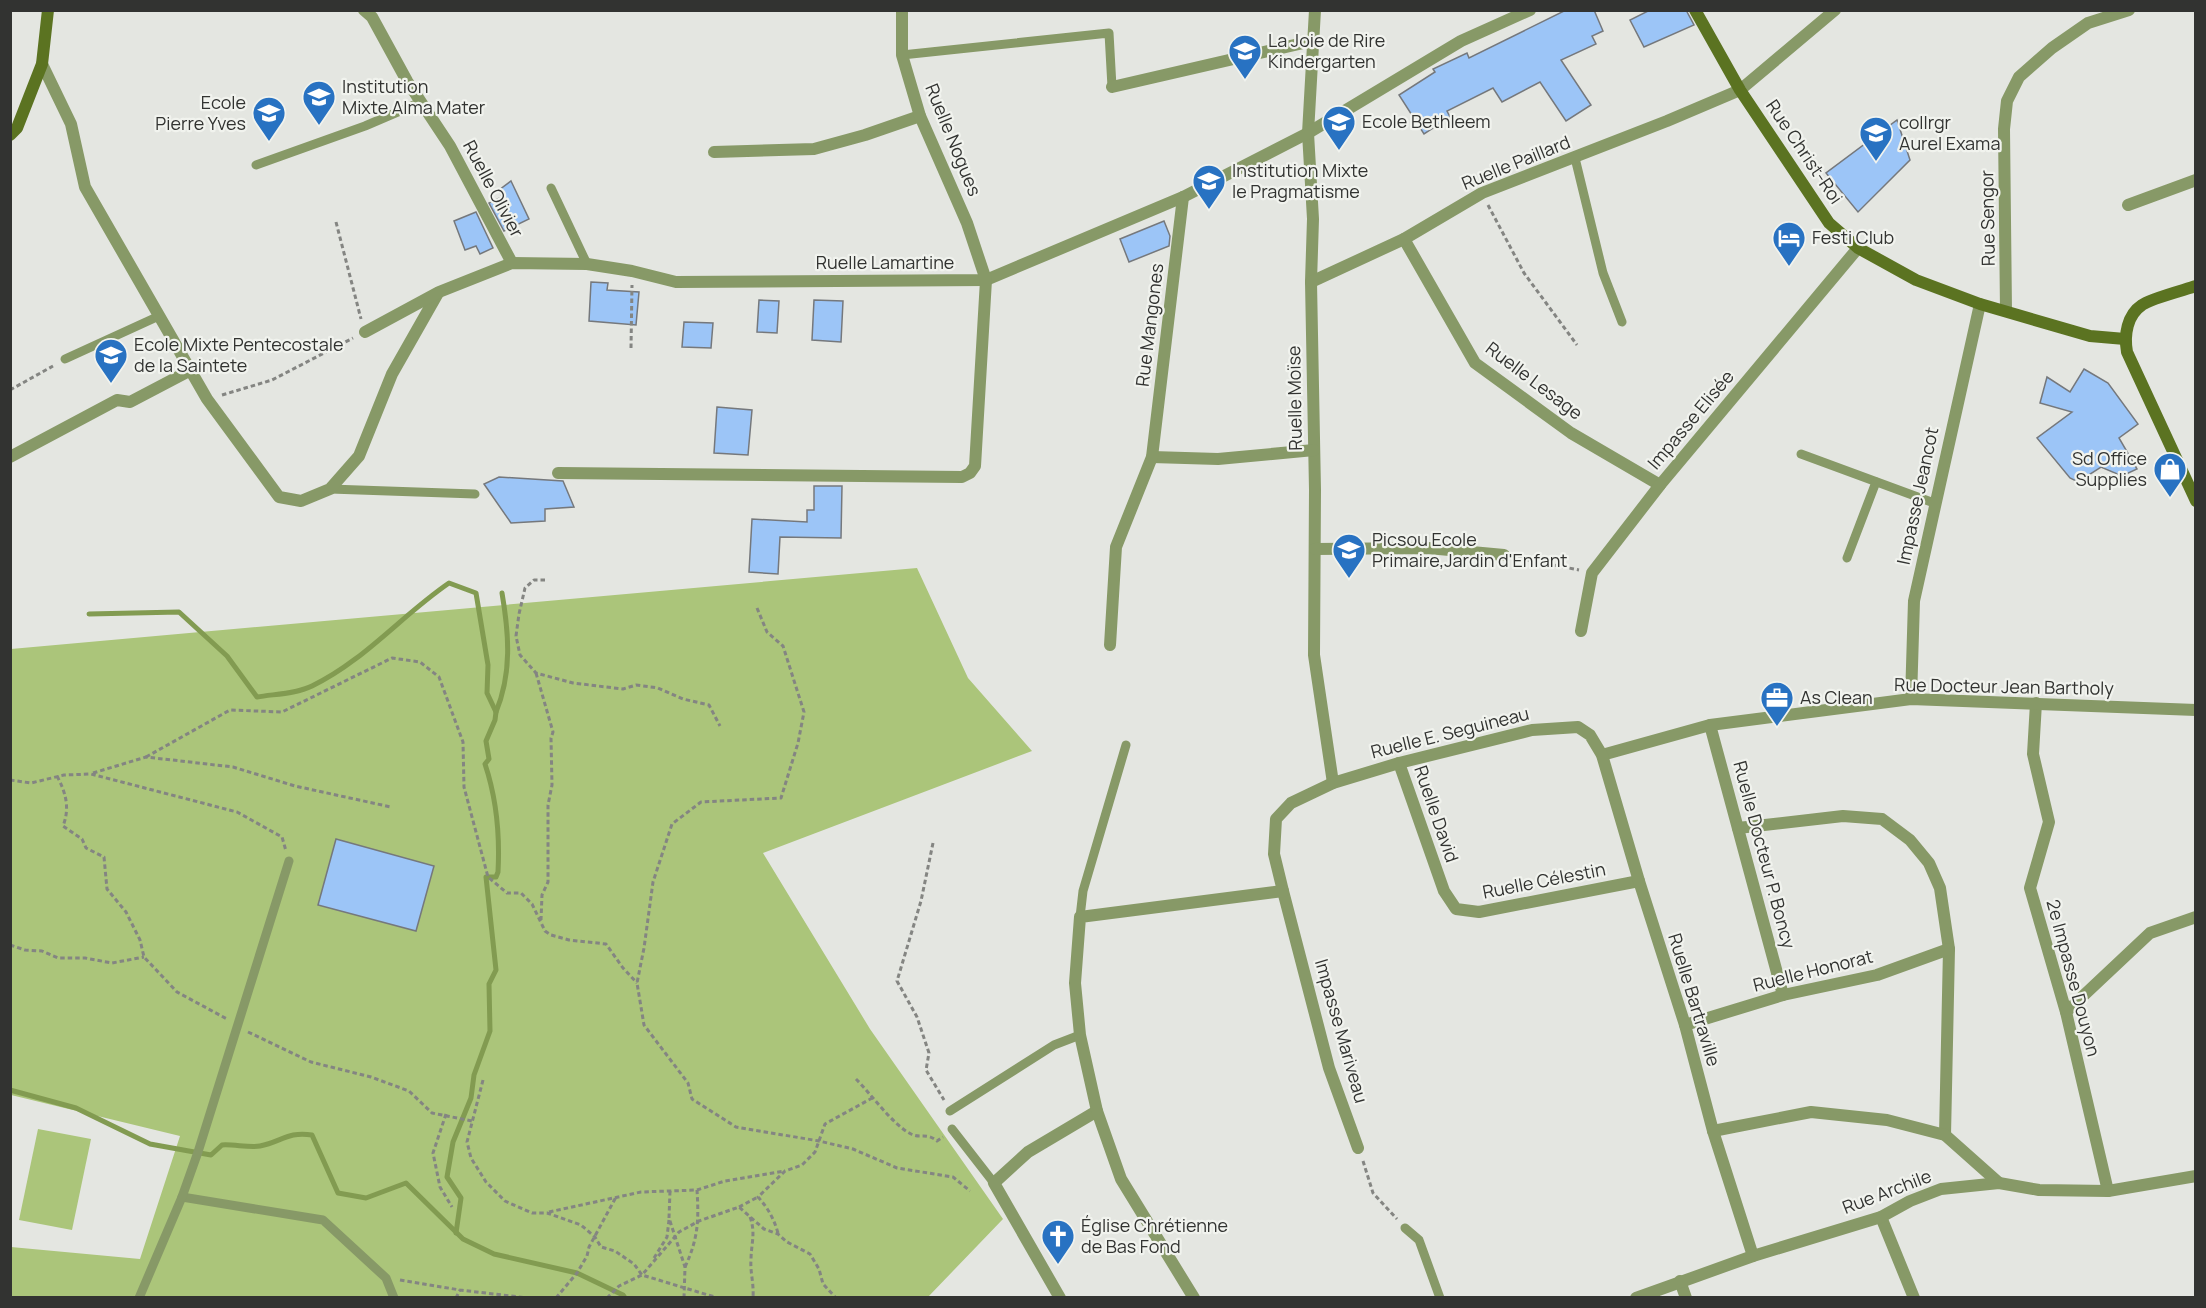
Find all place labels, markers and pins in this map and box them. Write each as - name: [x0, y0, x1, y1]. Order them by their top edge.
- place label: La Joie de Rire Kindergarten: [1268, 28, 1385, 73]
- school or university icon: La Joie de Rire Kindergarten: [1227, 33, 1263, 80]
- place label: Institution Mixte Alma Mater: [342, 74, 486, 119]
- school or university icon: Institution Mixte Alma Mater: [301, 79, 337, 126]
- place label: Ecole Pierre Yves: [155, 90, 246, 135]
- school or university icon: Ecole Pierre Yves: [251, 95, 287, 142]
- school or university icon: Ecole Bethleem: [1321, 104, 1357, 151]
- place label: Ecole Bethleem: [1362, 109, 1491, 133]
- place label: collrgr Aurel Exama: [1899, 110, 2000, 155]
- school or university icon: collrgr Aurel Exama: [1858, 115, 1894, 162]
- place label: Institution Mixte le Pragmatisme: [1232, 158, 1368, 203]
- school or university icon: Institution Mixte le Pragmatisme: [1191, 163, 1227, 210]
- hotel icon: Festi Club: [1771, 220, 1807, 267]
- place label: Festi Club: [1812, 225, 1894, 249]
- place label: Ecole Mixte Pentecostale de la Saintete: [134, 332, 343, 377]
- school or university icon: Ecole Mixte Pentecostale de la Saintete: [93, 337, 129, 384]
- place label: Sd Office Supplies: [2072, 446, 2147, 491]
- shop icon: Sd Office Supplies: [2152, 451, 2188, 498]
- place label: Picsou Ecole Primaire,Jardin d'Enfant: [1372, 527, 1568, 572]
- school or university icon: Picsou Ecole Primaire,Jardin d'Enfant: [1331, 532, 1367, 579]
- office icon: As Clean: [1759, 680, 1795, 727]
- place label: As Clean: [1800, 685, 1873, 709]
- place label: Église Chrétienne de Bas Fond: [1081, 1213, 1228, 1258]
- church icon: Église Chrétienne de Bas Fond: [1040, 1218, 1076, 1265]

